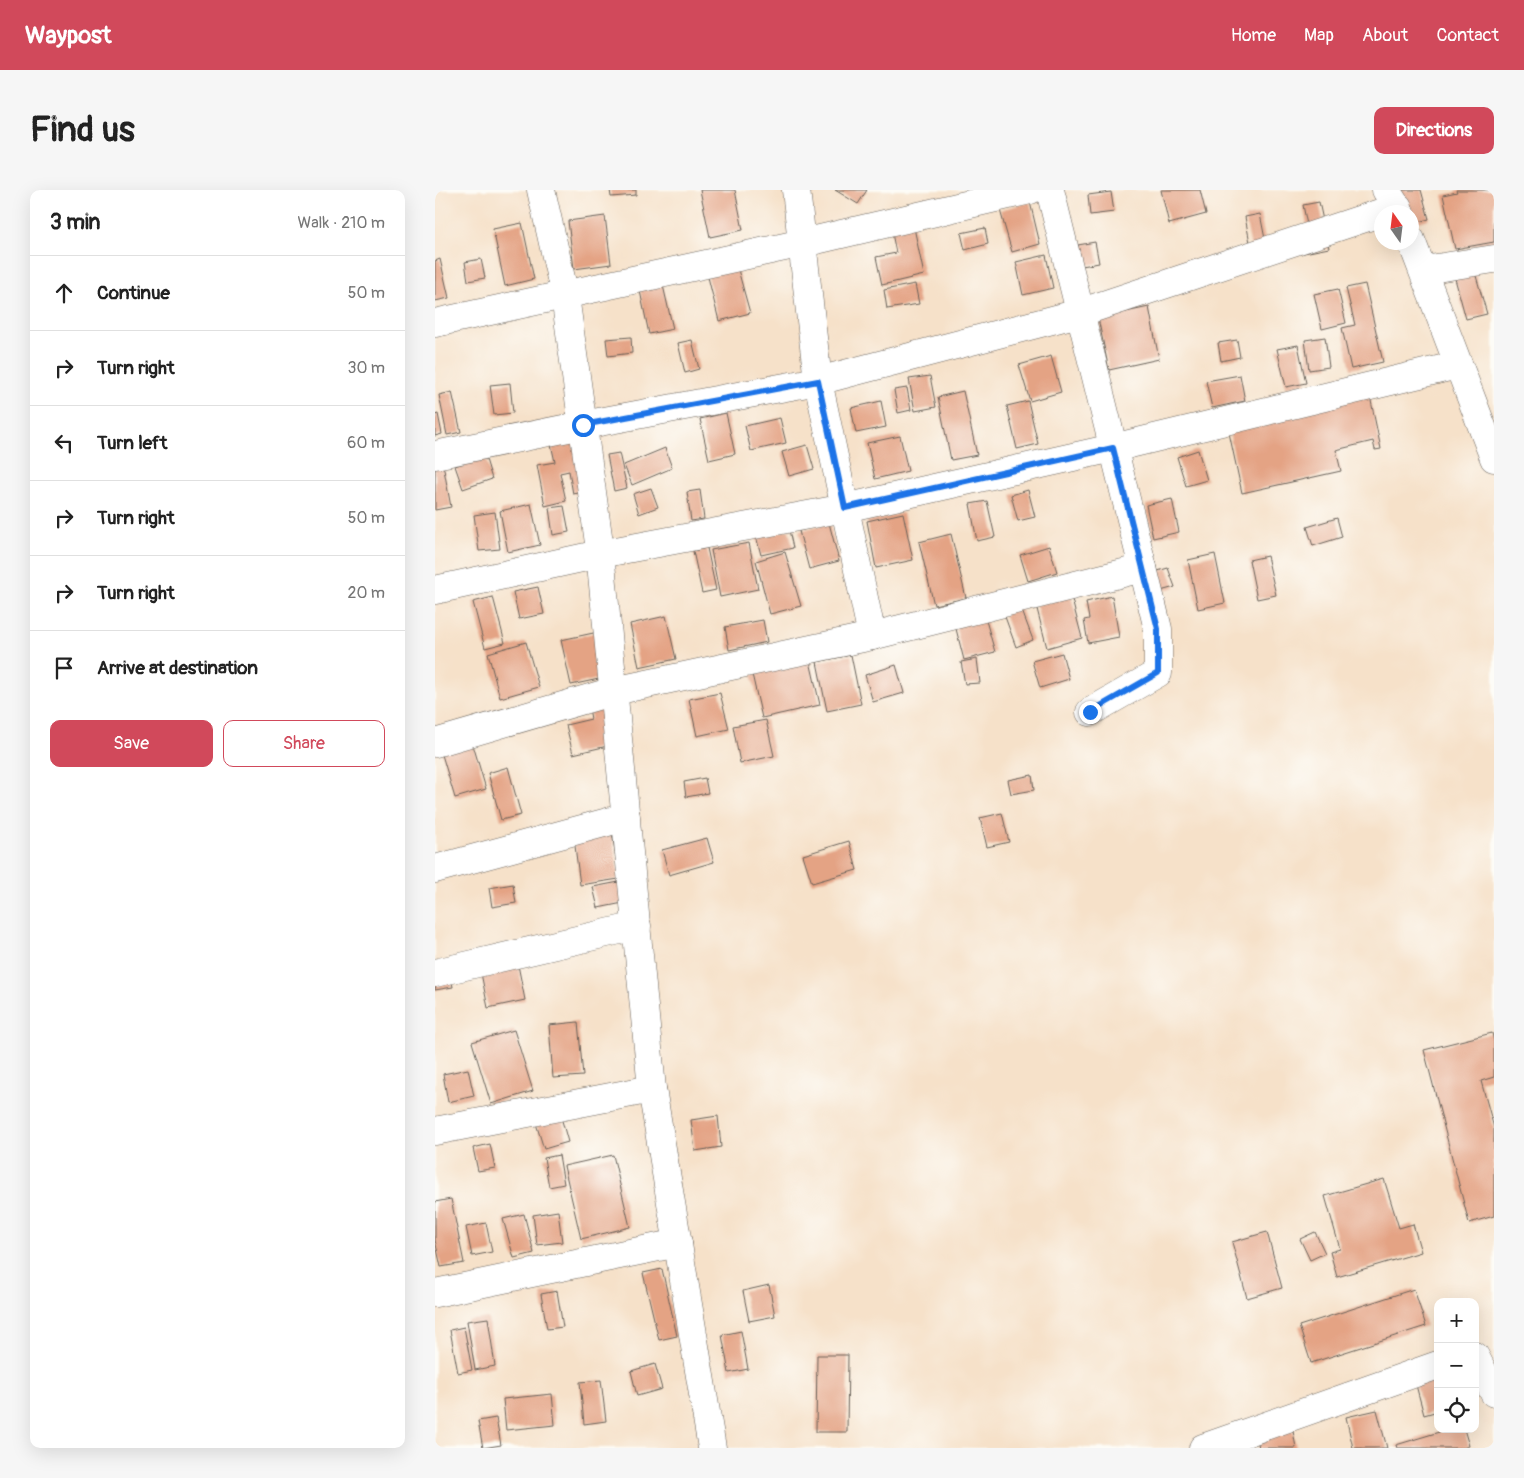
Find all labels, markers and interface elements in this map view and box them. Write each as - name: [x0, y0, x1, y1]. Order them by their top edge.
- text: Waypost: [25, 21, 112, 50]
- text: Home: [1231, 24, 1276, 47]
- text: Map: [1304, 24, 1334, 47]
- text: About: [1362, 24, 1408, 47]
- text: Contact: [1436, 24, 1499, 47]
- button: Directions: [1374, 107, 1494, 154]
- text: Find us: [30, 108, 135, 152]
- north arrow: [1374, 205, 1419, 250]
- text: 3 min: [50, 209, 100, 236]
- text: Walk · 210 m: [297, 213, 385, 233]
- icon: ahead: [50, 279, 78, 307]
- text: Continue: [97, 281, 170, 305]
- text: 50 m: [348, 283, 385, 303]
- icon: right: [50, 354, 78, 382]
- text: Turn right: [97, 356, 175, 380]
- text: 30 m: [347, 358, 385, 378]
- route start: [572, 414, 595, 437]
- icon: left: [50, 429, 78, 457]
- text: Turn left: [97, 431, 167, 455]
- text: 60 m: [347, 433, 385, 453]
- icon: right: [50, 504, 78, 532]
- text: Turn right: [97, 506, 175, 530]
- text: 50 m: [348, 508, 385, 528]
- icon: right: [50, 579, 78, 607]
- text: Turn right: [97, 581, 175, 605]
- text: 20 m: [347, 583, 385, 603]
- icon: arrive: [50, 654, 78, 682]
- text: Arrive at destination: [97, 656, 258, 680]
- route end: [1079, 701, 1102, 724]
- button: Save: [50, 720, 213, 767]
- button: Share: [223, 720, 385, 767]
- map controls: [1434, 1298, 1479, 1433]
- button: +: [1434, 1298, 1479, 1343]
- button: −: [1434, 1343, 1479, 1388]
- button: locate: [1434, 1388, 1479, 1433]

